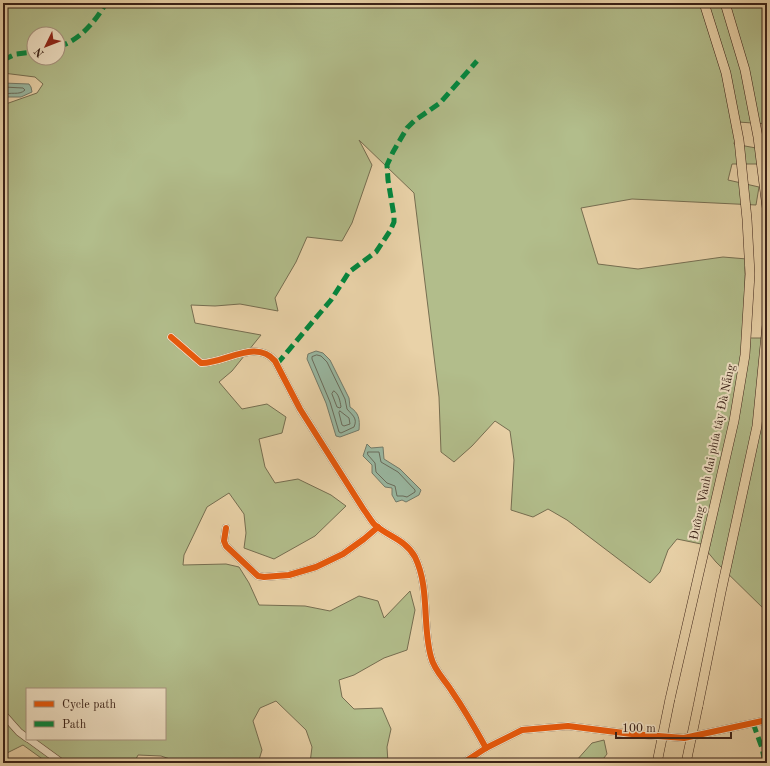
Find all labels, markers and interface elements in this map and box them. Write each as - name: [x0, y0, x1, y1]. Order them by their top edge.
- north arrow: [26, 26, 66, 66]
- text: N: [32, 45, 47, 59]
- street label: Đường Vành đai phía tây Đà Nẵng: [688, 363, 738, 541]
- legend: [26, 688, 166, 740]
- text: Cycle path: [62, 699, 117, 711]
- scale bar: [616, 714, 731, 740]
- text: Path: [62, 719, 87, 731]
- text: 100 m: [622, 723, 656, 735]

